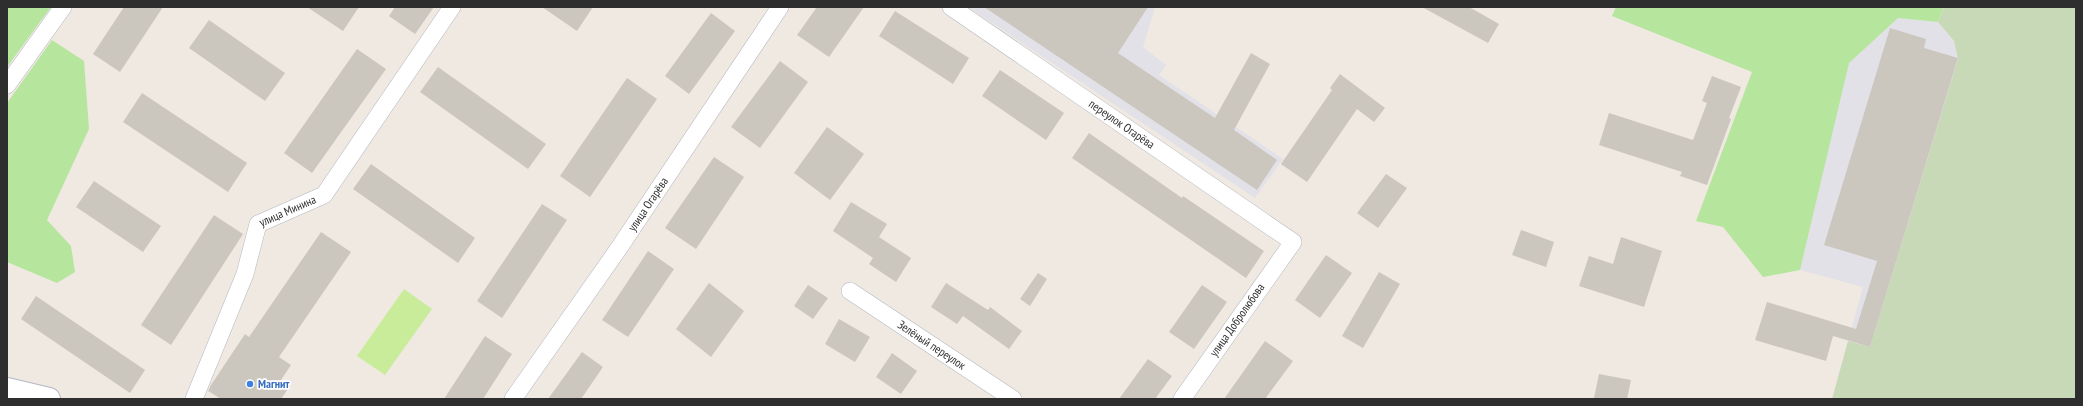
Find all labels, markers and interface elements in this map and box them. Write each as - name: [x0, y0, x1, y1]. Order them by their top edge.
- street label: переулок Огарёва: [1086, 96, 1158, 152]
- street label: улица Огарёва: [624, 174, 671, 234]
- street label: улица Минина: [257, 191, 318, 230]
- street label: улица Добролюбова: [1206, 280, 1267, 359]
- street label: Зелёный переулок: [895, 317, 969, 373]
- place label: Магнит: [258, 376, 290, 391]
- marker: Магнит: [245, 379, 255, 389]

